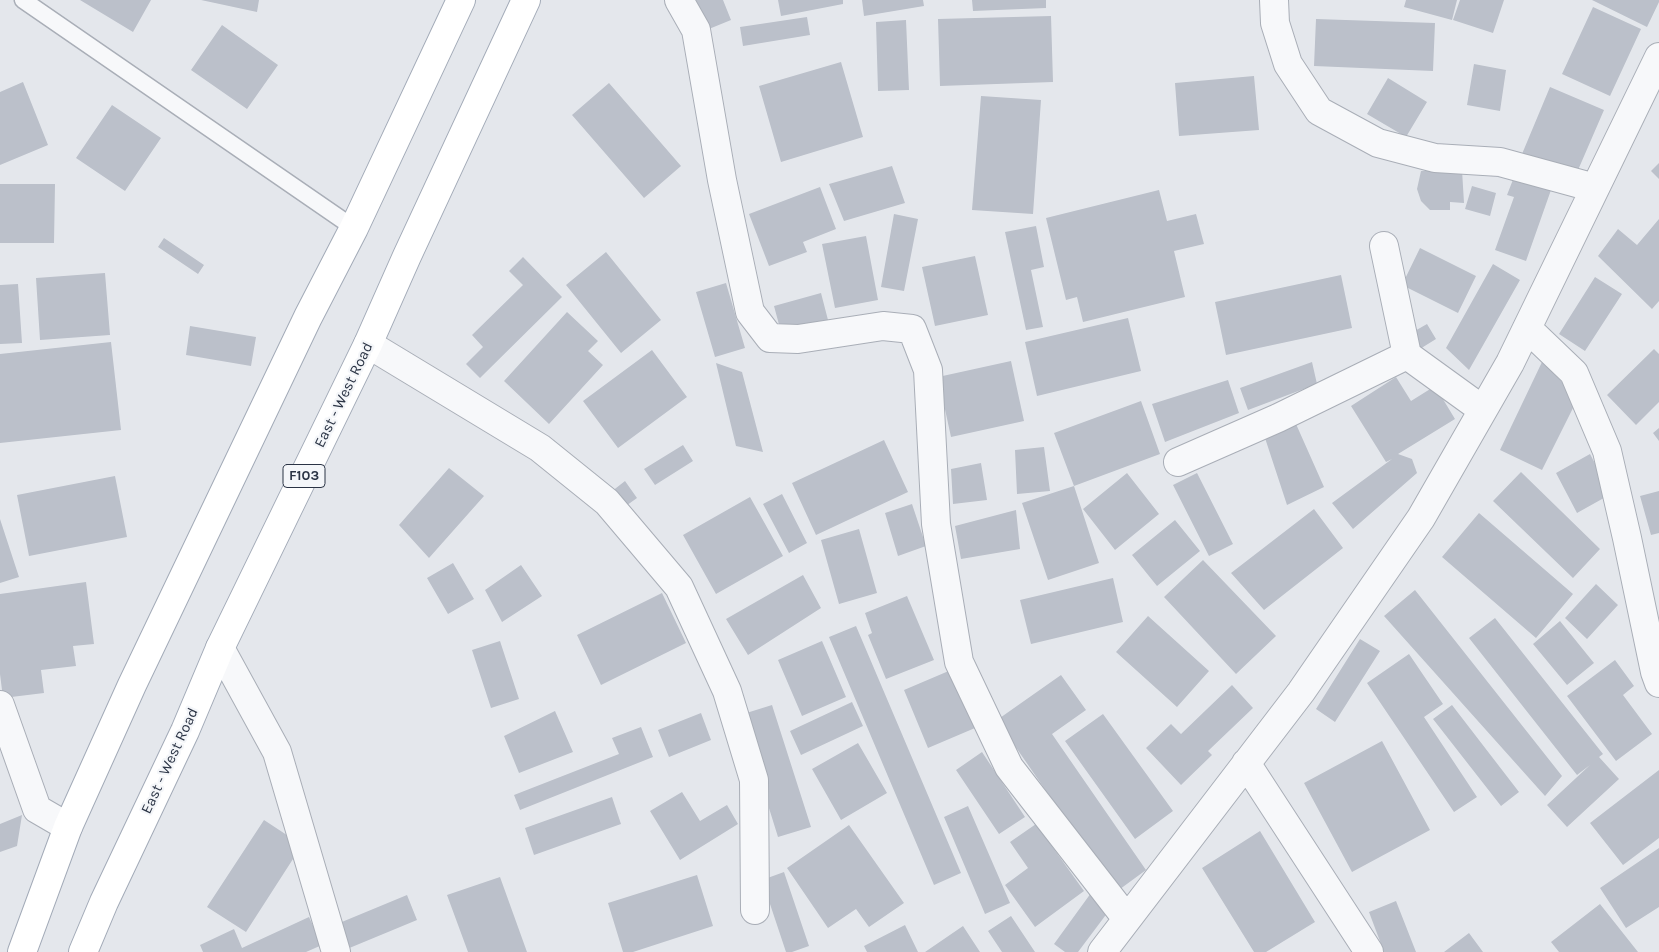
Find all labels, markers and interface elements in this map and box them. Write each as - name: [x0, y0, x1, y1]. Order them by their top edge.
- street label: East - West Road: [311, 339, 377, 451]
- road number: F103: [283, 464, 325, 488]
- street label: East - West Road: [138, 705, 202, 817]

